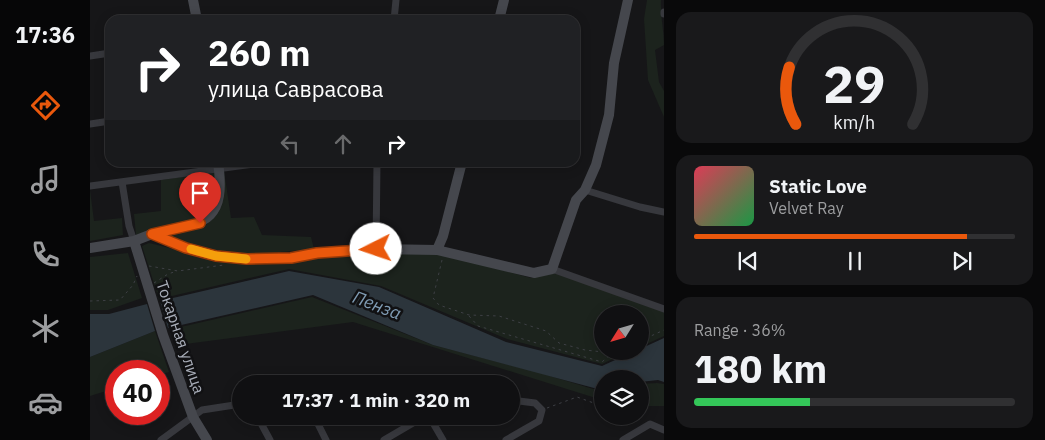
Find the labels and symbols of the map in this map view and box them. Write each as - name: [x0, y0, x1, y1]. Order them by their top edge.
- pin: [179, 172, 221, 223]
- position arrow: [349, 222, 401, 274]
- street label: Токарная улица: [152, 278, 210, 397]
- water label: Пенза: [349, 285, 405, 325]
- north arrow: [594, 305, 649, 360]
- speed limit sign: 40: [105, 360, 170, 425]

